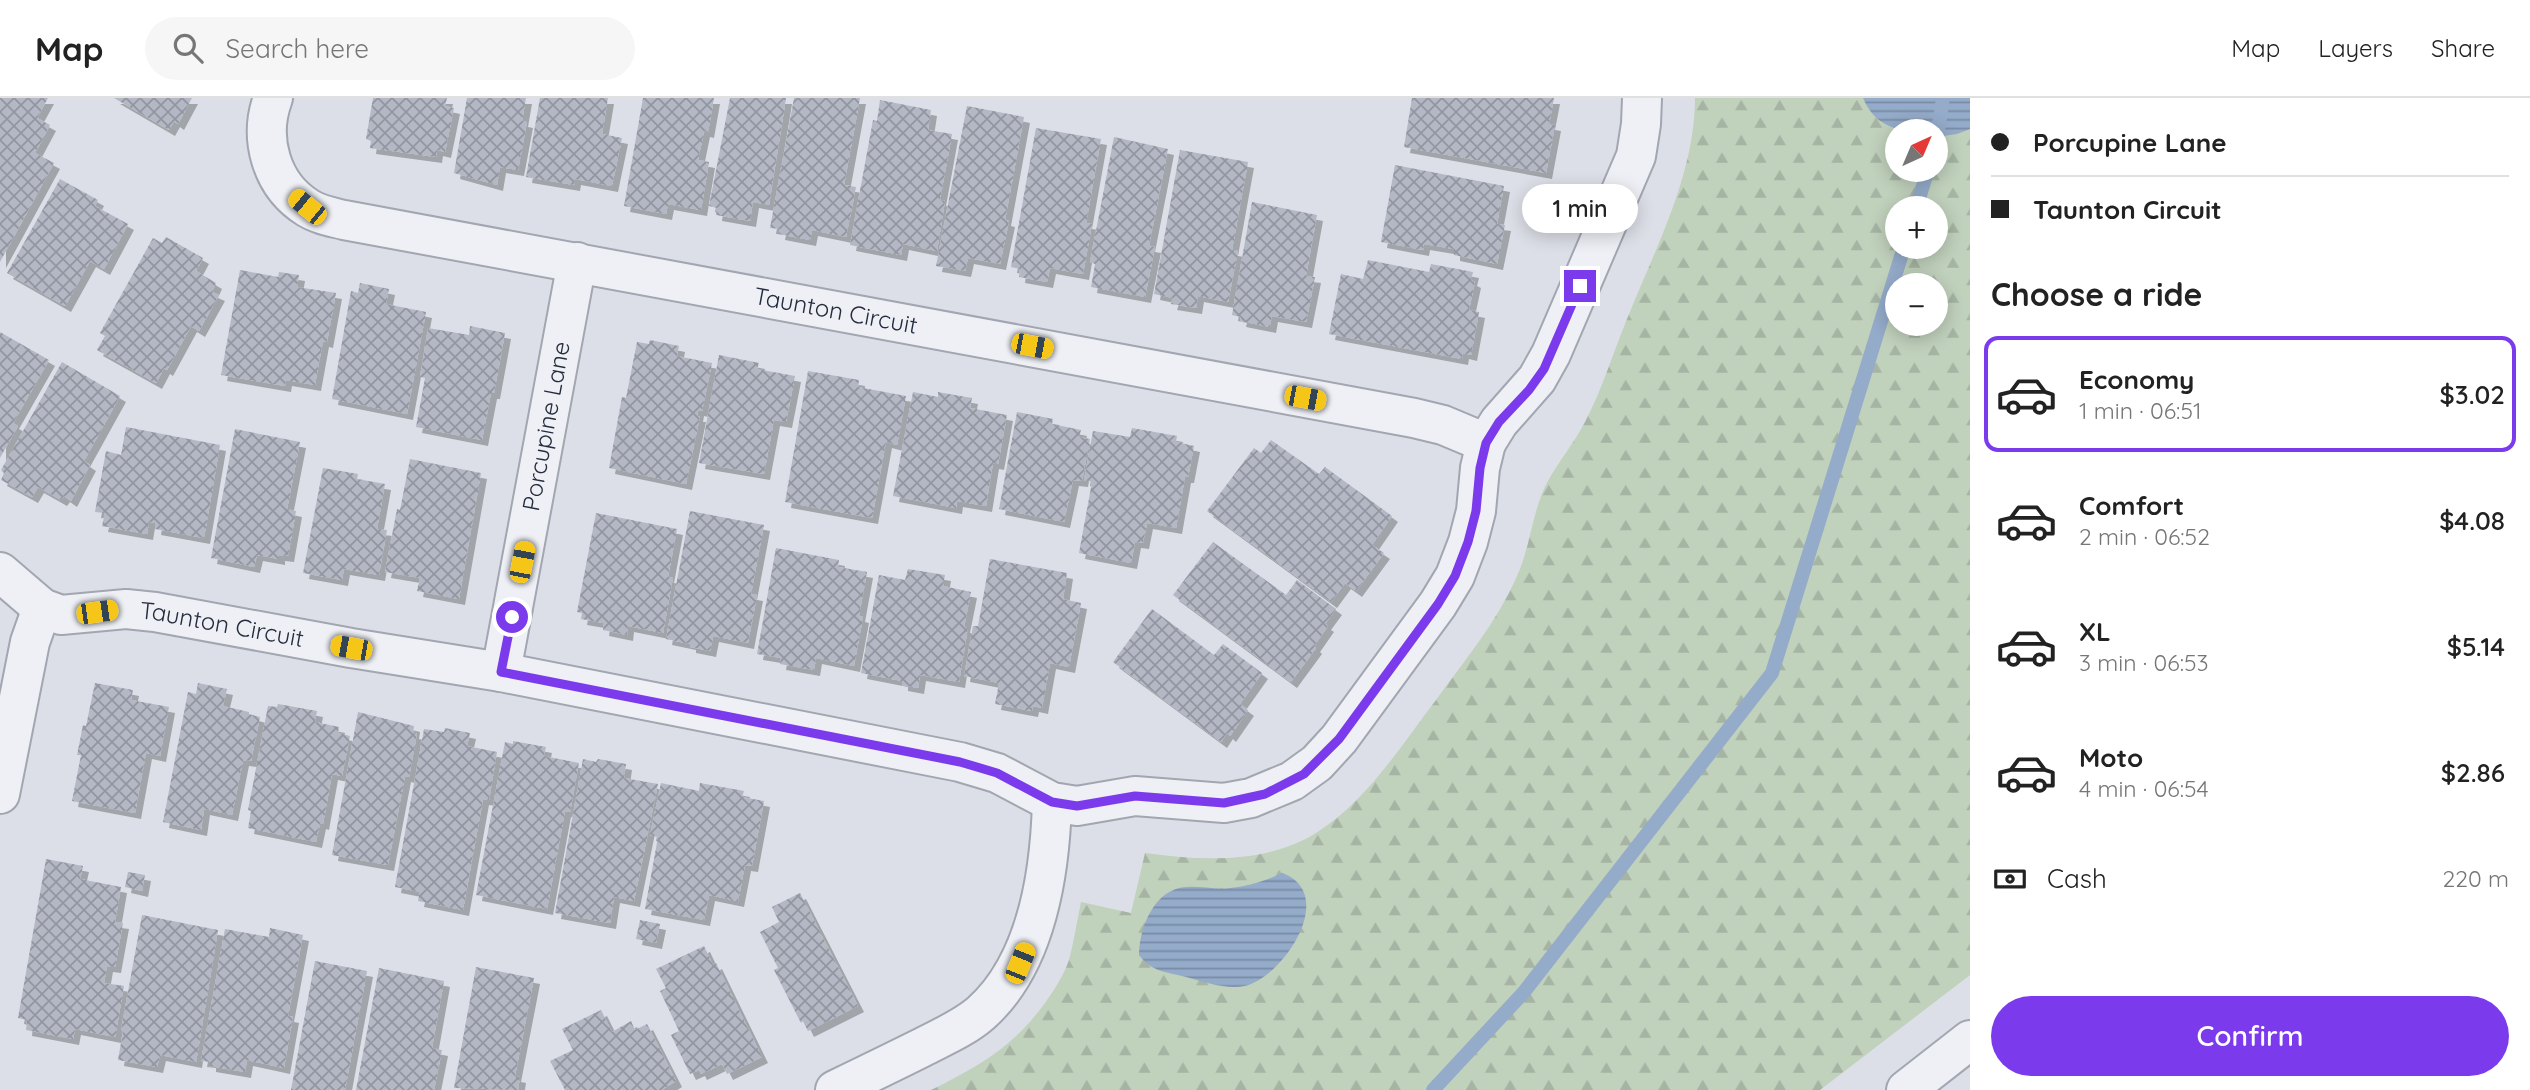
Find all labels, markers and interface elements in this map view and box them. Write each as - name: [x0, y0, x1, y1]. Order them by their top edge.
- search box: [145, 17, 635, 80]
- text: Map: [35, 28, 103, 69]
- icon: search: [169, 29, 207, 67]
- text: Search here: [225, 32, 369, 65]
- text: Map: [2231, 33, 2280, 63]
- text: Layers: [2318, 33, 2393, 63]
- text: Share: [2431, 33, 2495, 63]
- north arrow: [1885, 119, 1948, 182]
- map controls: [1885, 119, 1948, 336]
- text: Porcupine Lane: [2033, 126, 2227, 159]
- callout: 1 min: [1522, 184, 1638, 234]
- car: [285, 186, 330, 228]
- text: Taunton Circuit: [2033, 193, 2222, 226]
- text: 1 min: [1552, 194, 1608, 223]
- button: +: [1885, 196, 1948, 259]
- route end: [1564, 270, 1596, 302]
- button: −: [1885, 273, 1948, 336]
- text: Choose a ride: [1991, 274, 2203, 314]
- street label: Taunton Circuit: [752, 280, 920, 340]
- car: [1010, 332, 1055, 360]
- street label: Porcupine Lane: [515, 339, 576, 513]
- icon: car: [1995, 363, 2058, 426]
- text: Economy: [2079, 363, 2194, 396]
- text: $3.02: [2440, 378, 2505, 411]
- car: [1283, 384, 1328, 412]
- text: 1 min · 06:51: [2079, 396, 2201, 425]
- icon: car: [1995, 489, 2058, 552]
- text: Comfort: [2079, 489, 2184, 522]
- text: $4.08: [2439, 504, 2505, 537]
- text: 2 min · 06:52: [2079, 522, 2210, 551]
- car: [508, 539, 537, 585]
- street label: Taunton Circuit: [139, 595, 306, 653]
- car: [75, 599, 120, 625]
- route start: [496, 601, 528, 633]
- icon: car: [1995, 615, 2058, 678]
- text: XL: [2079, 615, 2111, 648]
- text: $5.14: [2447, 630, 2505, 663]
- car: [329, 634, 374, 662]
- text: 3 min · 06:53: [2079, 648, 2209, 677]
- icon: car: [1995, 741, 2058, 804]
- text: Moto: [2079, 741, 2143, 774]
- text: $2.86: [2441, 756, 2505, 789]
- text: 4 min · 06:54: [2079, 774, 2209, 803]
- icon: cash: [1991, 860, 2029, 898]
- text: Cash: [2047, 862, 2107, 895]
- text: 220 m: [2443, 864, 2509, 893]
- car: [1003, 940, 1038, 986]
- button: Confirm: [1991, 996, 2509, 1076]

